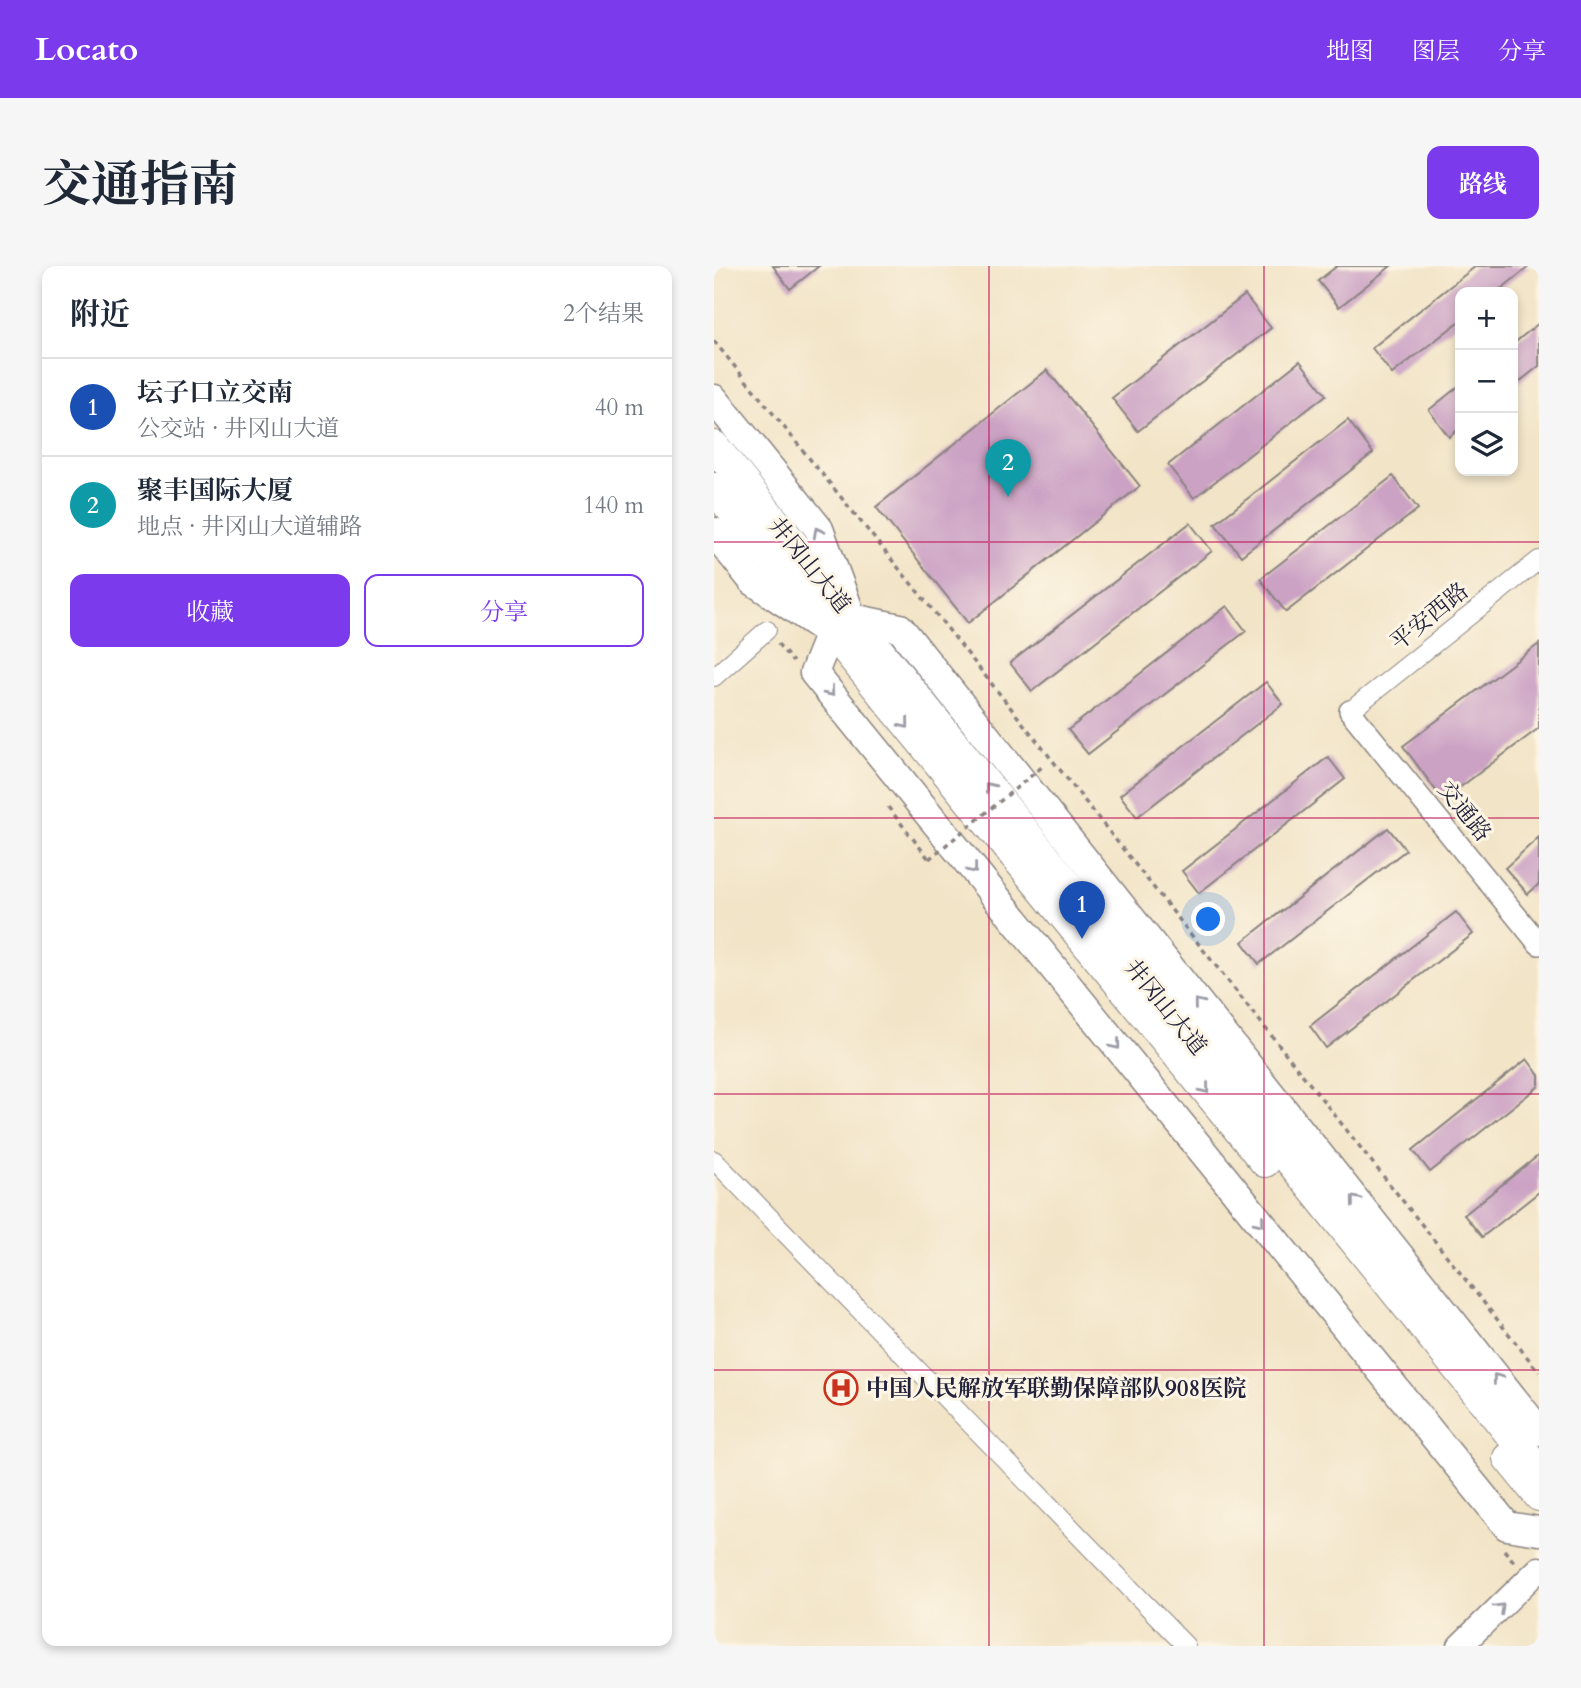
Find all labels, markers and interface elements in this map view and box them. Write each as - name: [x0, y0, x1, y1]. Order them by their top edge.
- text: Locato: [35, 27, 138, 72]
- text: 地图: [1326, 35, 1374, 68]
- text: 图层: [1412, 35, 1460, 68]
- text: 分享: [1498, 35, 1546, 68]
- button: 路线: [1427, 146, 1539, 219]
- text: 交通指南: [42, 152, 238, 219]
- map controls: [1455, 287, 1518, 476]
- button: +: [1455, 287, 1518, 350]
- text: 附近: [70, 294, 130, 335]
- text: 2个结果: [563, 298, 644, 329]
- button: −: [1455, 350, 1518, 413]
- text: 坛子口立交南: [137, 375, 293, 410]
- text: 1: [87, 392, 99, 423]
- text: 40 m: [595, 392, 644, 423]
- text: 公交站 · 井冈山大道: [137, 413, 339, 444]
- button: layers: [1455, 413, 1518, 476]
- pin: 2: [985, 439, 1031, 497]
- text: 聚丰国际大厦: [137, 473, 293, 508]
- text: 2: [87, 490, 99, 521]
- text: 140 m: [583, 490, 644, 521]
- text: 地点 · 井冈山大道辅路: [137, 511, 362, 542]
- street label: 井冈山大道: [761, 511, 858, 620]
- one-way arrow: [813, 527, 826, 539]
- button: 收藏: [70, 574, 350, 647]
- button: 分享: [364, 574, 644, 647]
- street label: 平安西路: [1384, 575, 1475, 657]
- one-way arrow: [821, 685, 834, 697]
- one-way arrow: [897, 715, 909, 728]
- street label: 交通路: [1431, 775, 1498, 848]
- one-way arrow: [985, 782, 997, 795]
- one-way arrow: [965, 860, 977, 873]
- pin: 1: [1059, 881, 1105, 939]
- your location: [1191, 902, 1225, 936]
- street label: 井冈山大道: [1117, 953, 1214, 1062]
- one-way arrow: [1194, 998, 1206, 1011]
- one-way arrow: [1108, 1038, 1121, 1050]
- one-way arrow: [1196, 1081, 1209, 1093]
- one-way arrow: [1351, 1195, 1363, 1208]
- one-way arrow: [1252, 1213, 1264, 1226]
- hospital icon: 中国人民解放军联勤保障部队908医院: [822, 1369, 860, 1407]
- place label: 中国人民解放军联勤保障部队908医院: [866, 1373, 1246, 1404]
- one-way arrow: [1492, 1373, 1505, 1386]
- one-way arrow: [1491, 1603, 1504, 1616]

